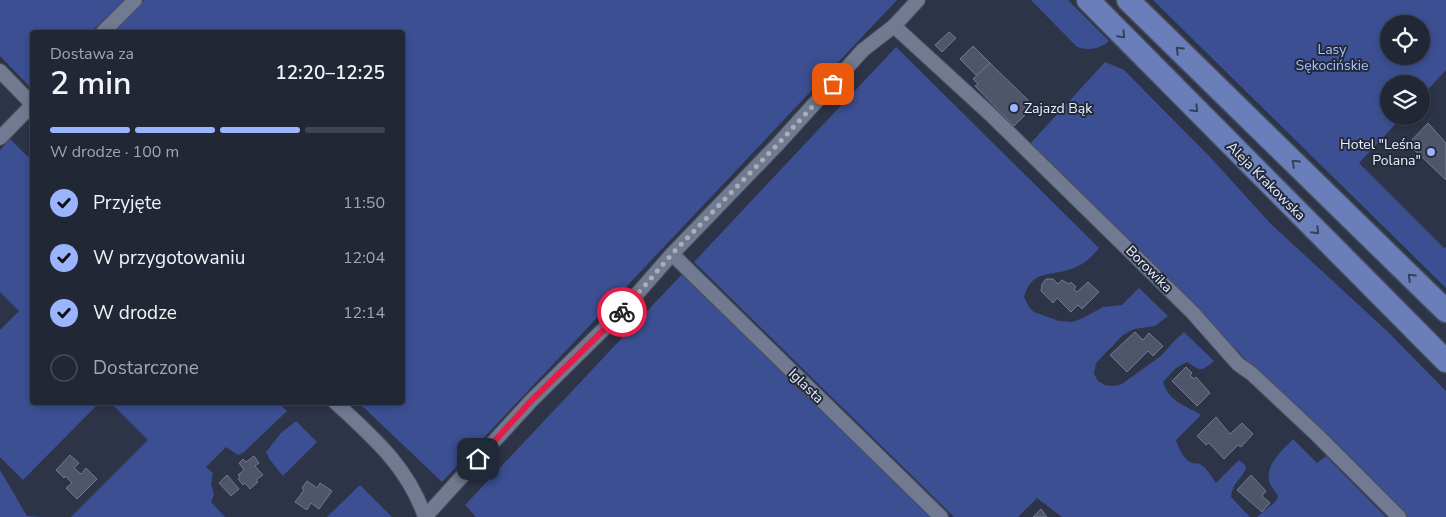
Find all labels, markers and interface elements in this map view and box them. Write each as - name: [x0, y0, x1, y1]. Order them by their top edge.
- map controls: [1380, 15, 1430, 125]
- button: locate: [1380, 15, 1430, 65]
- one-way arrow: [1116, 29, 1125, 38]
- park label: Lasy Sękocińskie: [1296, 40, 1368, 75]
- text: Dostawa za: [50, 43, 134, 65]
- one-way arrow: [1175, 47, 1184, 56]
- text: 12:20–12:25: [275, 60, 385, 86]
- text: 2 min: [50, 62, 132, 105]
- pin: [812, 63, 854, 105]
- icon: bag: [819, 70, 847, 98]
- button: layers: [1380, 75, 1430, 125]
- place label: Zajazd Bąk: [1024, 99, 1093, 118]
- marker: Zajazd Bąk: [1008, 102, 1020, 114]
- one-way arrow: [1189, 103, 1198, 112]
- place label: Hotel "Leśna Polana": [1340, 135, 1421, 170]
- street label: Aleja Krakowska: [1222, 137, 1310, 225]
- text: W drodze · 100 m: [50, 141, 179, 163]
- marker: Hotel "Leśna Polana": [1425, 146, 1437, 158]
- one-way arrow: [1292, 160, 1301, 169]
- icon: check: [50, 189, 78, 217]
- text: Przyjęte: [93, 190, 161, 216]
- text: 11:50: [343, 192, 385, 214]
- one-way arrow: [1310, 225, 1319, 234]
- street label: Borowika: [1121, 241, 1177, 297]
- icon: check: [50, 244, 78, 272]
- text: W przygotowaniu: [93, 245, 245, 271]
- text: 12:04: [343, 247, 385, 269]
- one-way arrow: [1408, 274, 1417, 283]
- courier: [597, 287, 647, 337]
- icon: bike: [608, 298, 636, 326]
- icon: check: [50, 299, 78, 327]
- text: W drodze: [93, 300, 177, 326]
- text: 12:14: [343, 302, 385, 324]
- text: Dostarczone: [93, 355, 199, 381]
- street label: Iglasta: [784, 364, 828, 408]
- pin: [457, 438, 499, 480]
- icon: home: [464, 445, 492, 473]

